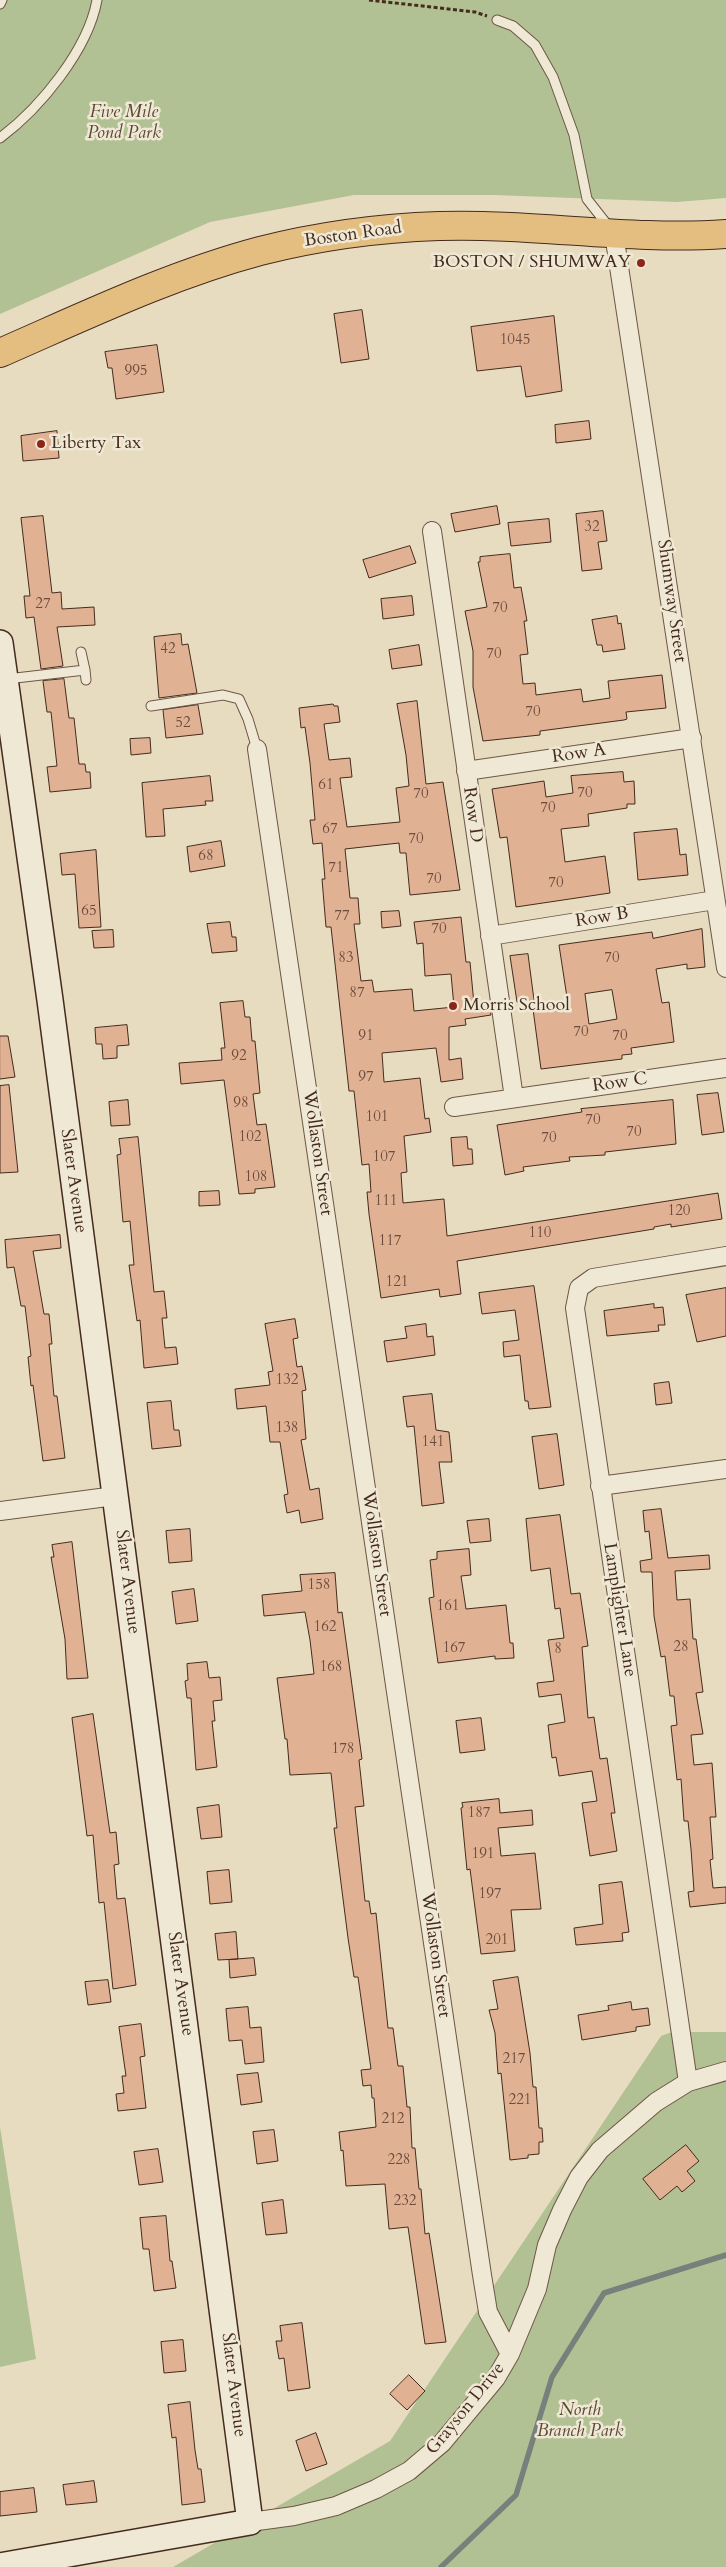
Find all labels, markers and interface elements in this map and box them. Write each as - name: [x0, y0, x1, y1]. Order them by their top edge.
- park label: Five Mile Pond Park: [87, 102, 161, 144]
- street label: Boston Road: [303, 217, 403, 253]
- place label: BOSTON / SHUMWAY: [433, 252, 631, 274]
- marker: BOSTON / SHUMWAY: [635, 257, 647, 269]
- house number: 1045: [500, 332, 530, 350]
- house number: 995: [124, 363, 148, 381]
- place label: Liberty Tax: [51, 433, 141, 455]
- marker: Liberty Tax: [35, 438, 47, 450]
- house number: 32: [584, 519, 600, 537]
- street label: Shumway Street: [652, 538, 690, 664]
- house number: 27: [35, 596, 51, 614]
- house number: 70: [492, 600, 508, 618]
- house number: 42: [160, 641, 176, 659]
- house number: 70: [486, 646, 502, 664]
- house number: 70: [525, 704, 541, 722]
- house number: 52: [175, 715, 191, 733]
- street label: Row A: [551, 740, 607, 768]
- house number: 61: [318, 777, 334, 795]
- house number: 70: [577, 785, 593, 803]
- house number: 70: [413, 786, 429, 804]
- street label: Row D: [457, 786, 487, 844]
- house number: 70: [540, 800, 556, 818]
- house number: 67: [322, 821, 338, 839]
- house number: 70: [408, 831, 424, 849]
- house number: 68: [198, 848, 214, 866]
- house number: 71: [328, 860, 344, 878]
- house number: 70: [426, 871, 442, 889]
- house number: 70: [548, 875, 564, 893]
- house number: 65: [81, 903, 97, 921]
- street label: Row B: [574, 903, 630, 933]
- house number: 77: [334, 908, 350, 926]
- house number: 70: [431, 921, 447, 939]
- house number: 83: [338, 950, 354, 968]
- house number: 70: [604, 950, 620, 968]
- house number: 87: [349, 985, 365, 1003]
- place label: Morris School: [463, 995, 570, 1017]
- marker: Morris School: [447, 1000, 459, 1012]
- house number: 70: [573, 1024, 589, 1042]
- house number: 91: [358, 1028, 374, 1046]
- house number: 70: [612, 1028, 628, 1046]
- house number: 92: [231, 1048, 247, 1066]
- street label: Row C: [591, 1068, 649, 1098]
- house number: 97: [358, 1069, 374, 1087]
- street label: Wollaston Street: [298, 1089, 336, 1217]
- house number: 98: [233, 1095, 249, 1113]
- house number: 101: [365, 1109, 389, 1127]
- house number: 70: [585, 1112, 601, 1130]
- house number: 70: [626, 1124, 642, 1142]
- street label: Slater Avenue: [55, 1128, 91, 1234]
- house number: 102: [238, 1129, 262, 1147]
- house number: 70: [541, 1130, 557, 1148]
- house number: 107: [372, 1149, 396, 1167]
- house number: 108: [244, 1169, 268, 1187]
- house number: 111: [374, 1193, 398, 1211]
- house number: 120: [667, 1203, 691, 1221]
- house number: 110: [528, 1225, 552, 1243]
- house number: 117: [378, 1233, 402, 1251]
- house number: 121: [385, 1274, 409, 1292]
- house number: 132: [275, 1372, 299, 1390]
- house number: 138: [275, 1420, 299, 1438]
- house number: 141: [421, 1434, 445, 1452]
- street label: Wollaston Street: [357, 1490, 395, 1618]
- street label: Slater Avenue: [110, 1529, 144, 1635]
- street label: Lamplighter Lane: [598, 1541, 640, 1679]
- house number: 158: [307, 1577, 331, 1595]
- house number: 161: [436, 1598, 460, 1616]
- house number: 162: [313, 1619, 337, 1637]
- house number: 28: [673, 1639, 689, 1657]
- house number: 167: [442, 1640, 466, 1658]
- house number: 8: [554, 1641, 562, 1659]
- house number: 168: [319, 1659, 343, 1677]
- house number: 178: [331, 1741, 355, 1759]
- house number: 187: [467, 1805, 491, 1823]
- house number: 191: [471, 1846, 495, 1864]
- house number: 197: [478, 1886, 502, 1904]
- street label: Wollaston Street: [416, 1891, 454, 2019]
- street label: Slater Avenue: [162, 1931, 198, 2037]
- house number: 201: [485, 1932, 509, 1950]
- house number: 217: [502, 2051, 526, 2069]
- house number: 221: [508, 2092, 532, 2110]
- house number: 212: [381, 2111, 405, 2129]
- house number: 228: [387, 2152, 411, 2170]
- house number: 232: [393, 2193, 417, 2211]
- street label: Slater Avenue: [216, 2332, 250, 2438]
- street label: Grayson Drive: [422, 2359, 510, 2459]
- park label: North Branch Park: [537, 2400, 623, 2442]

